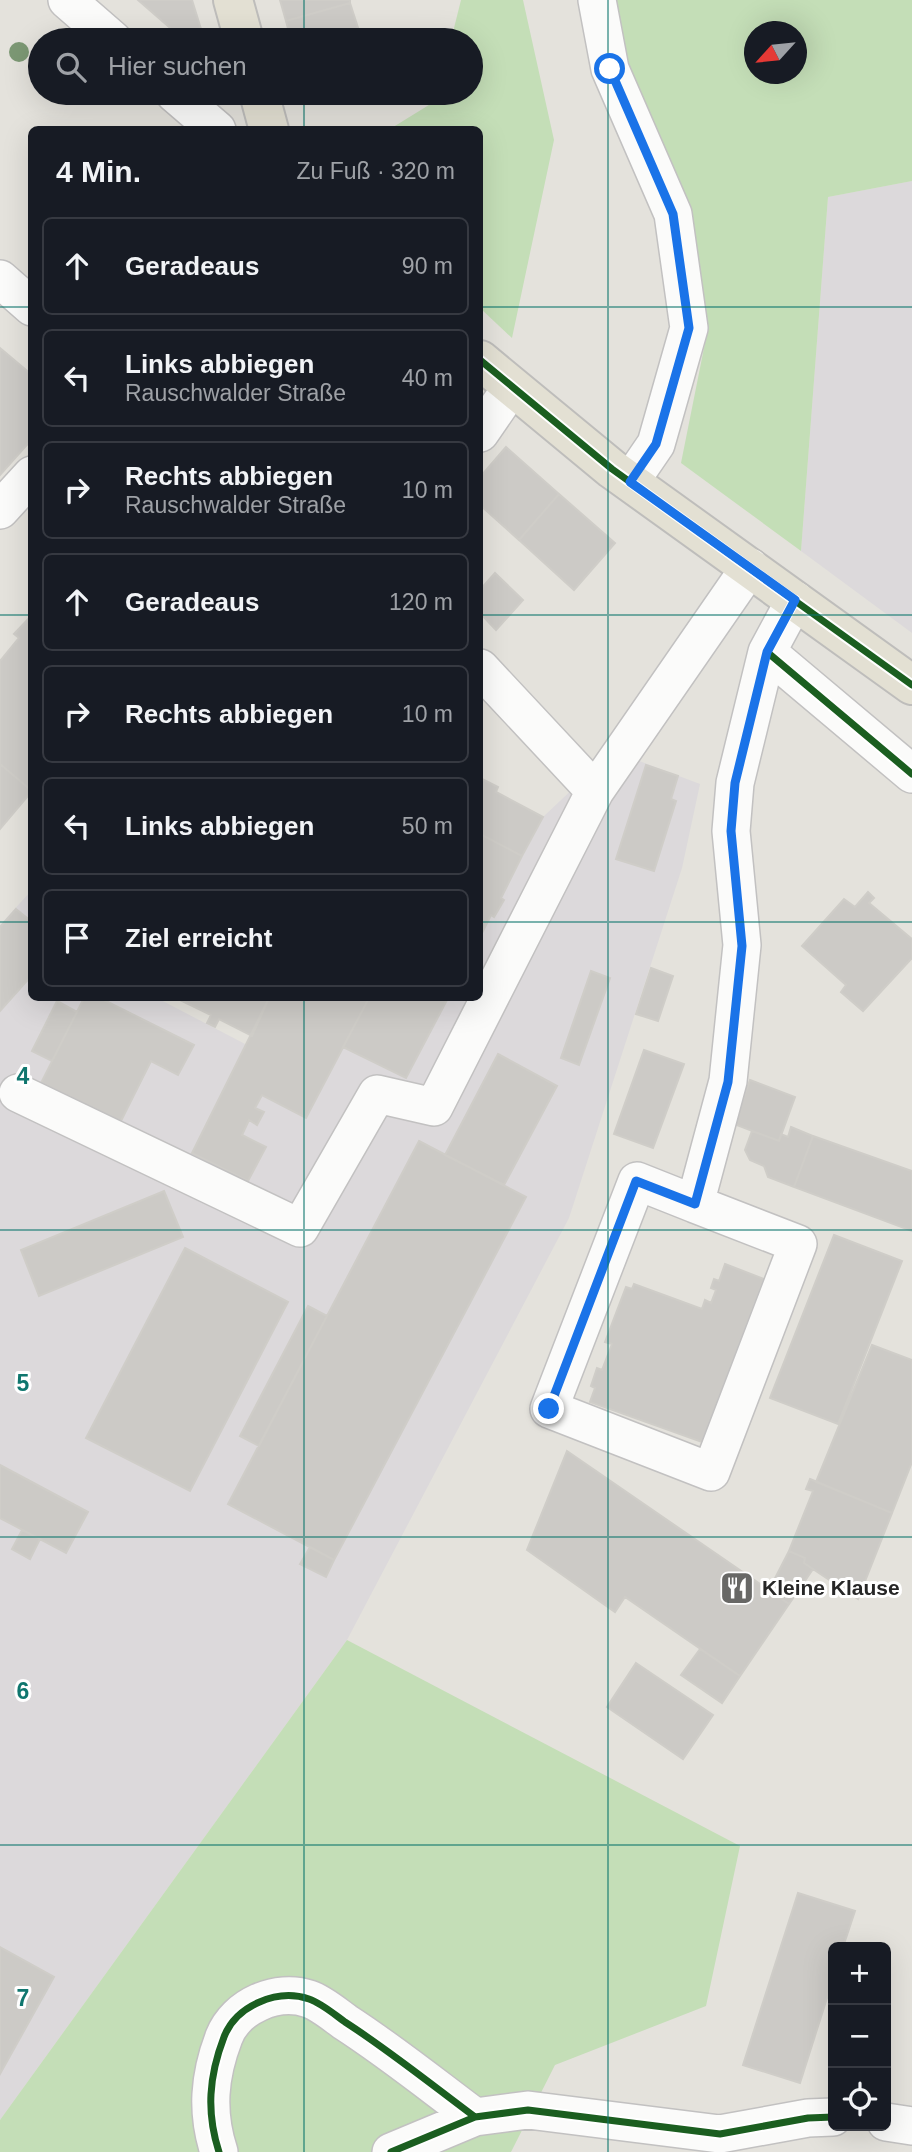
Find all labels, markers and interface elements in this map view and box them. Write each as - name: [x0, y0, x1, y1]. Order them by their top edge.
- north arrow: [744, 21, 807, 84]
- search box: [28, 28, 483, 105]
- icon: search: [52, 48, 90, 86]
- text: Hier suchen: [108, 51, 247, 81]
- route start: [594, 53, 625, 84]
- text: 4 Min.: [56, 155, 141, 188]
- text: Zu Fuß · 320 m: [297, 158, 455, 184]
- icon: ahead: [58, 247, 96, 285]
- text: Geradeaus: [125, 251, 259, 281]
- text: 90 m: [402, 253, 453, 279]
- text: Links abbiegen: [125, 349, 314, 379]
- icon: left: [58, 359, 96, 397]
- text: 40 m: [402, 365, 453, 391]
- text: Rauschwalder Straße: [125, 380, 346, 406]
- text: Rechts abbiegen: [125, 461, 333, 491]
- icon: right: [58, 471, 96, 509]
- text: 10 m: [402, 477, 453, 503]
- text: Rauschwalder Straße: [125, 492, 346, 518]
- icon: ahead: [58, 583, 96, 621]
- text: Geradeaus: [125, 587, 259, 617]
- text: 120 m: [389, 589, 453, 615]
- icon: right: [58, 695, 96, 733]
- text: Rechts abbiegen: [125, 699, 333, 729]
- text: 10 m: [402, 701, 453, 727]
- icon: left: [58, 807, 96, 845]
- text: Links abbiegen: [125, 811, 314, 841]
- text: 50 m: [402, 813, 453, 839]
- icon: arrive: [58, 919, 96, 957]
- text: Ziel erreicht: [125, 923, 272, 953]
- text: 4: [17, 1063, 30, 1089]
- text: 5: [17, 1370, 30, 1396]
- route end: [533, 1393, 564, 1424]
- restaurant icon: Kleine Klause: [718, 1569, 756, 1607]
- place label: Kleine Klause: [762, 1576, 900, 1599]
- text: 6: [17, 1678, 29, 1704]
- map controls: [828, 1942, 891, 2131]
- button: +: [828, 1942, 891, 2005]
- text: 7: [17, 1985, 29, 2011]
- button: −: [828, 2005, 891, 2068]
- button: locate: [828, 2068, 891, 2131]

